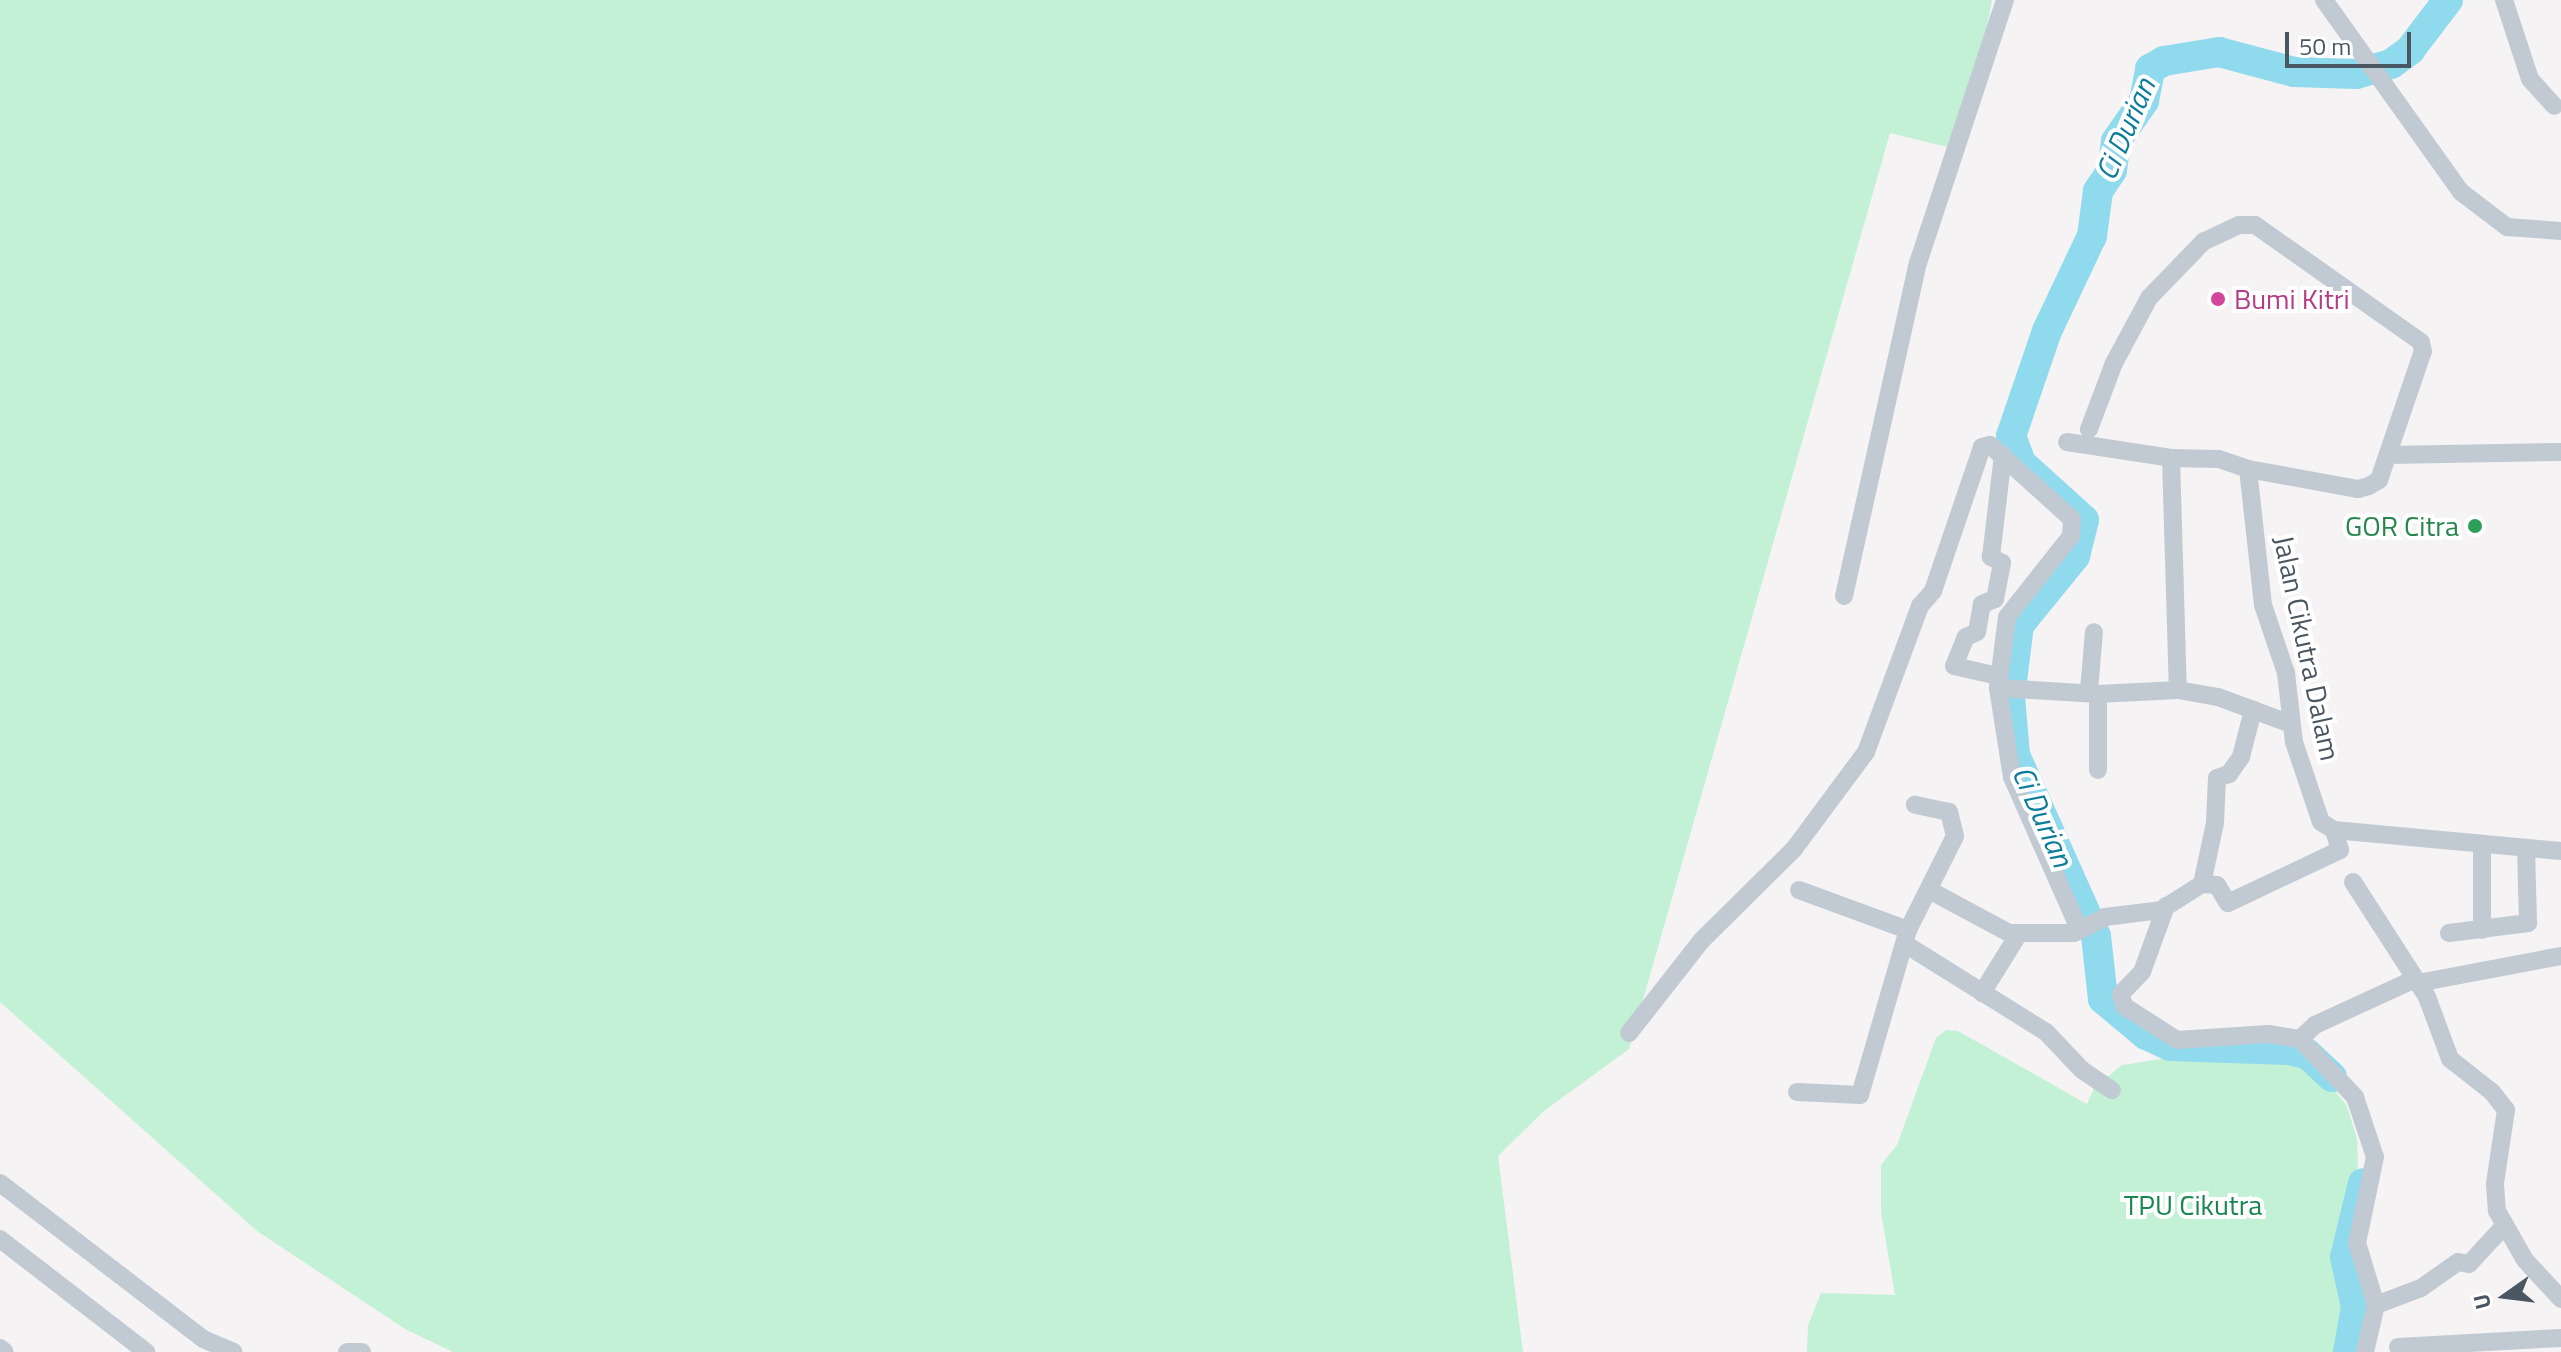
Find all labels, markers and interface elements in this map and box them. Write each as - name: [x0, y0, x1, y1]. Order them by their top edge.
- scale bar: [2289, 16, 2415, 66]
- text: 50 m: [2299, 28, 2351, 64]
- water label: Ci Durian: [2088, 73, 2162, 185]
- place label: Bumi Kitri: [2234, 282, 2350, 316]
- marker: Bumi Kitri: [2209, 290, 2227, 308]
- place label: GOR Citra: [2345, 509, 2459, 543]
- marker: GOR Citra: [2466, 517, 2484, 535]
- street label: Jalan Cikutra Dalam: [2267, 532, 2347, 764]
- water label: Ci Durian: [2005, 760, 2081, 872]
- park label: TPU Cikutra: [2124, 1188, 2262, 1222]
- north arrow: [2465, 1256, 2545, 1336]
- text: U: [2463, 1291, 2500, 1313]

